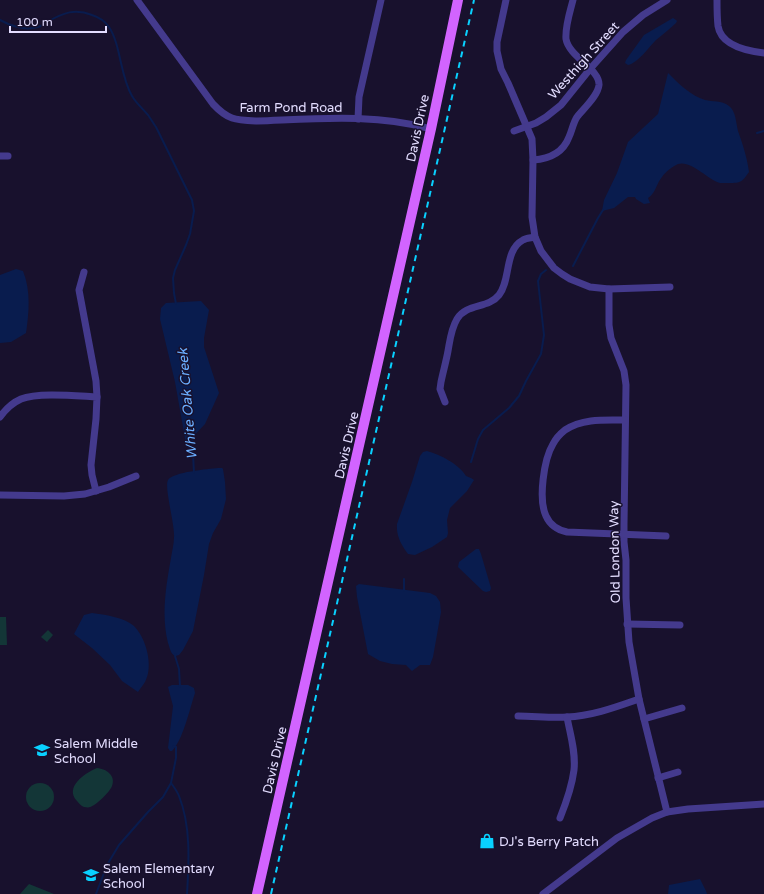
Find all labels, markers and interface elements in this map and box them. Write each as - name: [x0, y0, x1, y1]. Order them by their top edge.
- scale bar: [10, 8, 106, 34]
- text: 100 m: [16, 15, 53, 29]
- street label: Westhigh Street: [545, 19, 623, 103]
- street label: Davis Drive: [403, 93, 433, 163]
- street label: Farm Pond Road: [239, 100, 343, 116]
- water label: White Oak Creek: [174, 346, 201, 460]
- street label: Davis Drive: [331, 410, 362, 480]
- street label: Old London Way: [606, 500, 624, 603]
- street label: Davis Drive: [259, 725, 290, 795]
- place label: Salem Middle School: [54, 736, 138, 767]
- school or university icon: Salem Middle School: [33, 741, 51, 759]
- shop icon: DJ's Berry Patch: [478, 832, 496, 850]
- place label: DJ's Berry Patch: [499, 834, 599, 850]
- place label: Salem Elementary School: [103, 861, 214, 892]
- school or university icon: Salem Elementary School: [82, 866, 100, 884]

